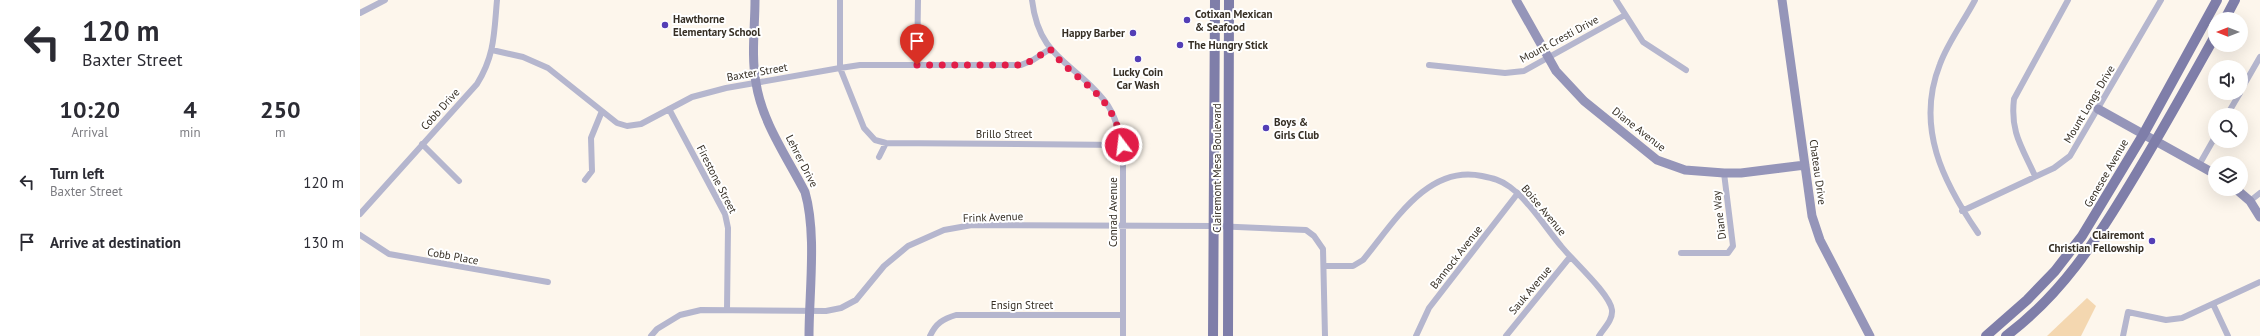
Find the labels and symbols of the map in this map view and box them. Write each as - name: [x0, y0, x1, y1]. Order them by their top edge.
- place label: Cotixan Mexican & Seafood: [1195, 7, 1273, 34]
- place label: Hawthorne Elementary School: [673, 12, 761, 39]
- street label: Mount Cresti Drive: [1517, 12, 1601, 66]
- north arrow: [2208, 12, 2248, 52]
- marker: Cotixan Mexican & Seafood: [1182, 15, 1192, 25]
- marker: Hawthorne Elementary School: [660, 20, 670, 30]
- pin: [900, 24, 934, 65]
- place label: Happy Barber: [1062, 26, 1125, 40]
- marker: Happy Barber: [1128, 28, 1138, 38]
- place label: The Hungry Stick: [1188, 38, 1268, 52]
- marker: The Hungry Stick: [1175, 40, 1185, 50]
- marker: Lucky Coin Car Wash: [1133, 54, 1143, 64]
- street label: Baxter Street: [725, 60, 789, 84]
- street label: Mount Longs Drive: [2060, 62, 2118, 145]
- place label: Lucky Coin Car Wash: [1113, 65, 1163, 92]
- street label: Cobb Drive: [418, 85, 463, 133]
- street label: Clairemont Mesa Boulevard: [1210, 103, 1224, 233]
- street label: Diane Avenue: [1609, 104, 1669, 155]
- place label: Boys & Girls Club: [1274, 115, 1319, 142]
- marker: Boys & Girls Club: [1261, 123, 1271, 133]
- position arrow: [1101, 124, 1143, 166]
- street label: Brillo Street: [976, 127, 1032, 141]
- street label: Lehrer Drive: [783, 132, 821, 190]
- street label: Genesee Avenue: [2081, 136, 2131, 210]
- street label: Chateau Drive: [1806, 138, 1830, 206]
- street label: Firestone Street: [694, 143, 740, 216]
- street label: Conrad Avenue: [1106, 177, 1120, 247]
- street label: Boise Avenue: [1519, 182, 1570, 239]
- street label: Diane Way: [1709, 189, 1729, 240]
- street label: Frink Avenue: [963, 209, 1024, 225]
- street label: Bannock Avenue: [1427, 222, 1485, 292]
- place label: Clairemont Christian Fellowship: [2048, 228, 2144, 255]
- marker: Clairemont Christian Fellowship: [2147, 236, 2157, 246]
- street label: Cobb Place: [426, 245, 480, 267]
- street label: Sauk Avenue: [1506, 263, 1555, 317]
- street label: Ensign Street: [991, 298, 1053, 312]

